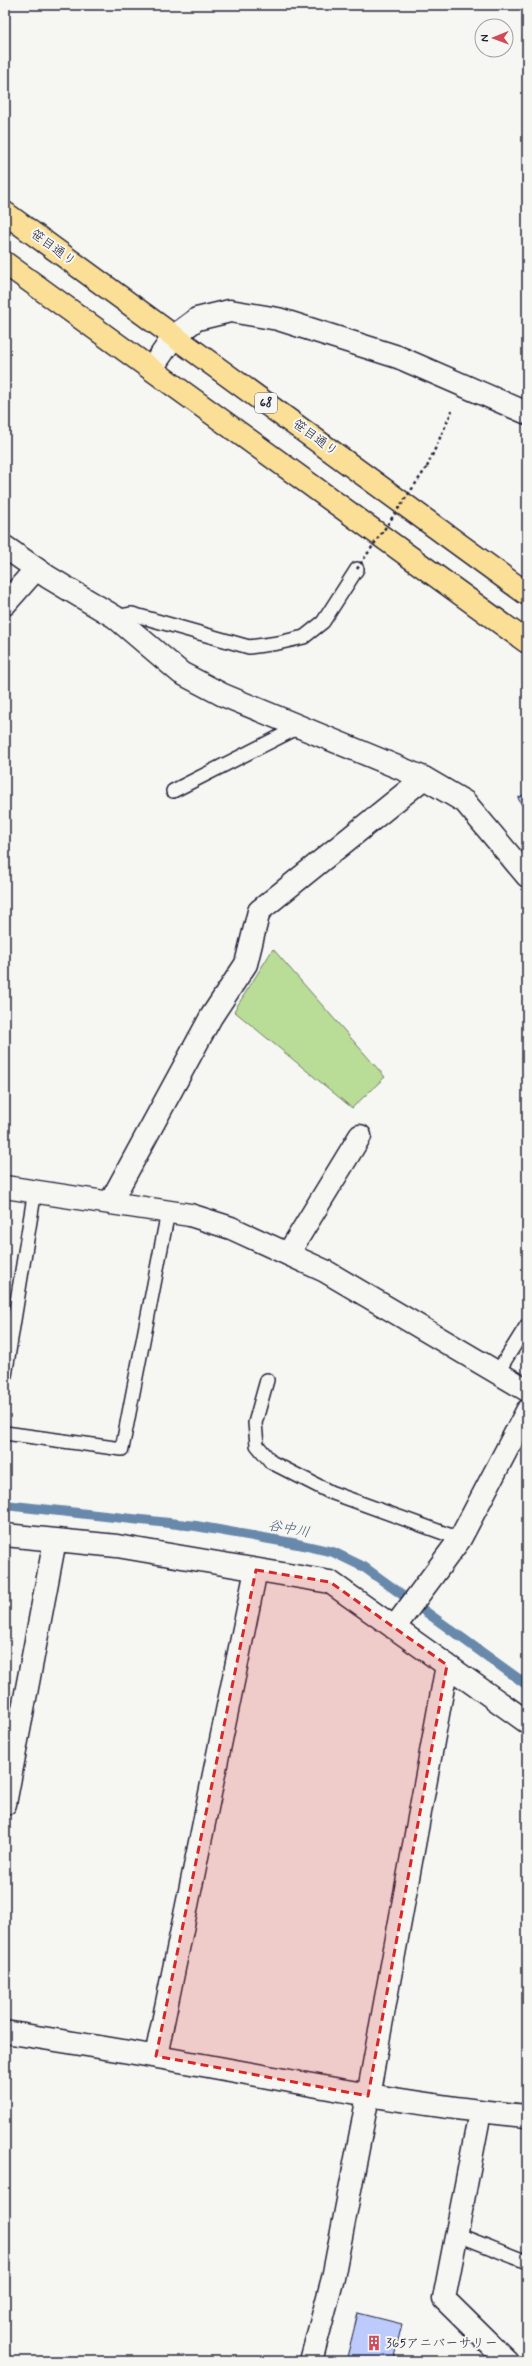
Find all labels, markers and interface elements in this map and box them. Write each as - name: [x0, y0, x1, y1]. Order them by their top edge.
- north arrow: [474, 18, 514, 58]
- text: N: [478, 34, 492, 42]
- street label: 笹目通り: [27, 226, 79, 270]
- road number: 68: [255, 393, 277, 413]
- street label: 笹目通り: [289, 416, 341, 460]
- water label: 谷中川: [267, 1516, 311, 1542]
- building icon: 365アニバーサリー: [365, 2334, 383, 2352]
- place label: 365アニバーサリー: [386, 2335, 498, 2352]

